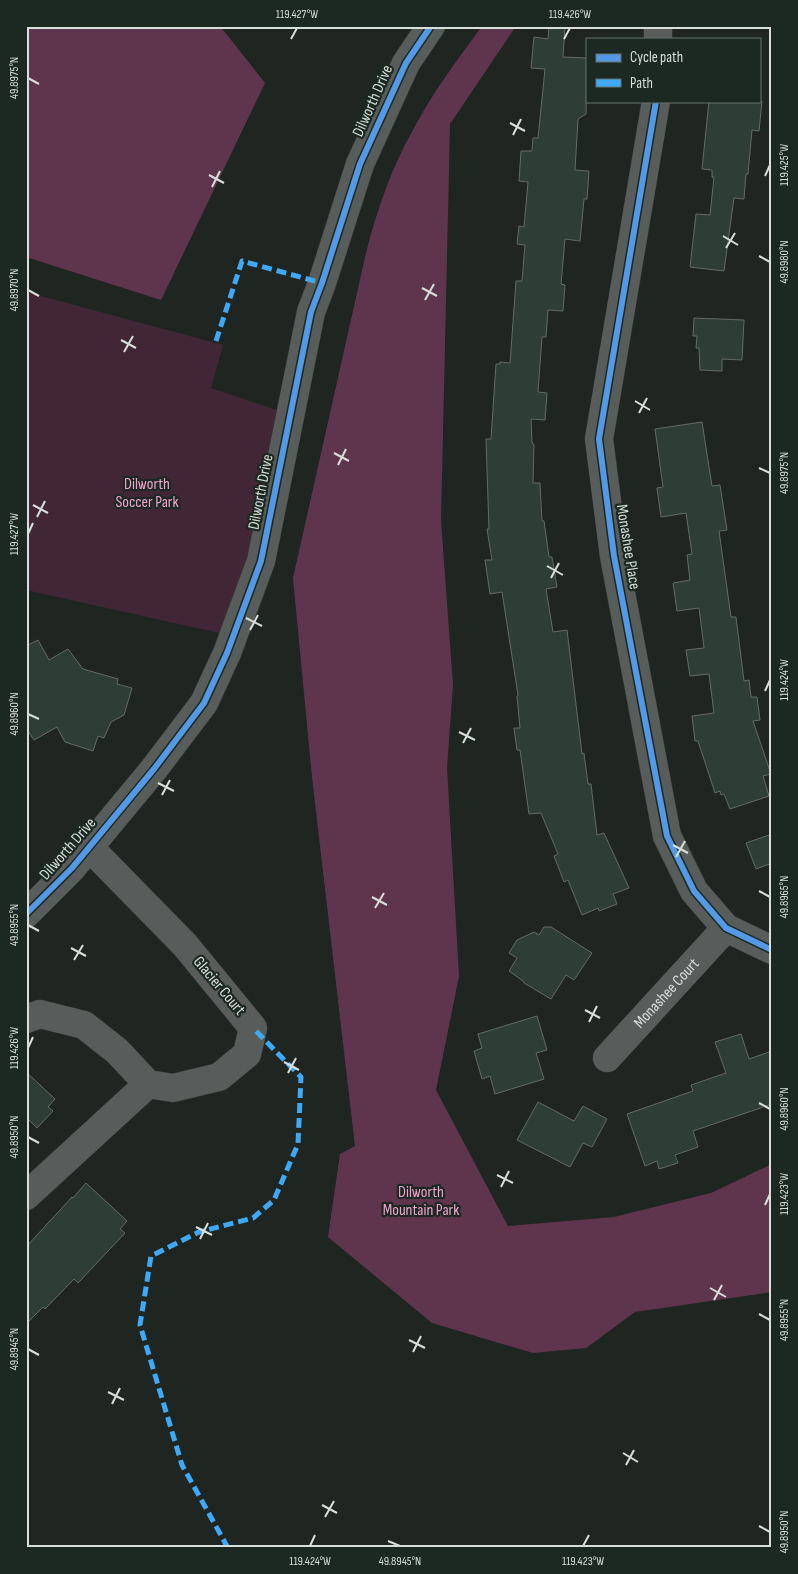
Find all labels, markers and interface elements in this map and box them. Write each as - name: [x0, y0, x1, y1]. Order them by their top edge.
- text: 119.427°W: [276, 7, 318, 22]
- text: 119.426°W: [549, 7, 591, 22]
- legend: [586, 38, 760, 102]
- text: Cycle path: [630, 48, 683, 67]
- text: 49.8975°N: [7, 57, 22, 99]
- street label: Dilworth Drive: [349, 62, 397, 140]
- text: Path: [630, 74, 653, 93]
- text: 119.425°W: [777, 144, 792, 186]
- text: 49.8980°N: [777, 240, 792, 284]
- text: 49.8970°N: [7, 269, 22, 311]
- text: 49.8975°N: [777, 452, 792, 494]
- street label: Dilworth Drive: [244, 453, 278, 531]
- park label: Dilworth Soccer Park: [115, 475, 179, 512]
- street label: Monashee Place: [612, 503, 644, 591]
- text: 119.427°W: [7, 513, 22, 555]
- text: 119.424°W: [777, 659, 792, 701]
- text: 49.8960°N: [7, 692, 22, 736]
- street label: Dilworth Drive: [36, 814, 100, 884]
- text: 49.8965°N: [777, 876, 792, 918]
- text: 49.8955°N: [7, 904, 22, 946]
- street label: Glacier Court: [189, 953, 249, 1019]
- street label: Monashee Court: [630, 954, 703, 1032]
- text: 119.426°W: [7, 1027, 22, 1069]
- text: 49.8960°N: [777, 1087, 792, 1131]
- text: 49.8950°N: [7, 1116, 22, 1158]
- text: 119.423°W: [777, 1173, 792, 1215]
- park label: Dilworth Mountain Park: [383, 1183, 459, 1220]
- text: 49.8955°N: [777, 1299, 792, 1341]
- text: 49.8945°N: [7, 1328, 22, 1370]
- text: 49.8950°N: [777, 1511, 792, 1553]
- text: 119.424°W: [289, 1554, 331, 1569]
- text: 49.8945°N: [379, 1554, 421, 1569]
- text: 119.423°W: [562, 1554, 604, 1569]

